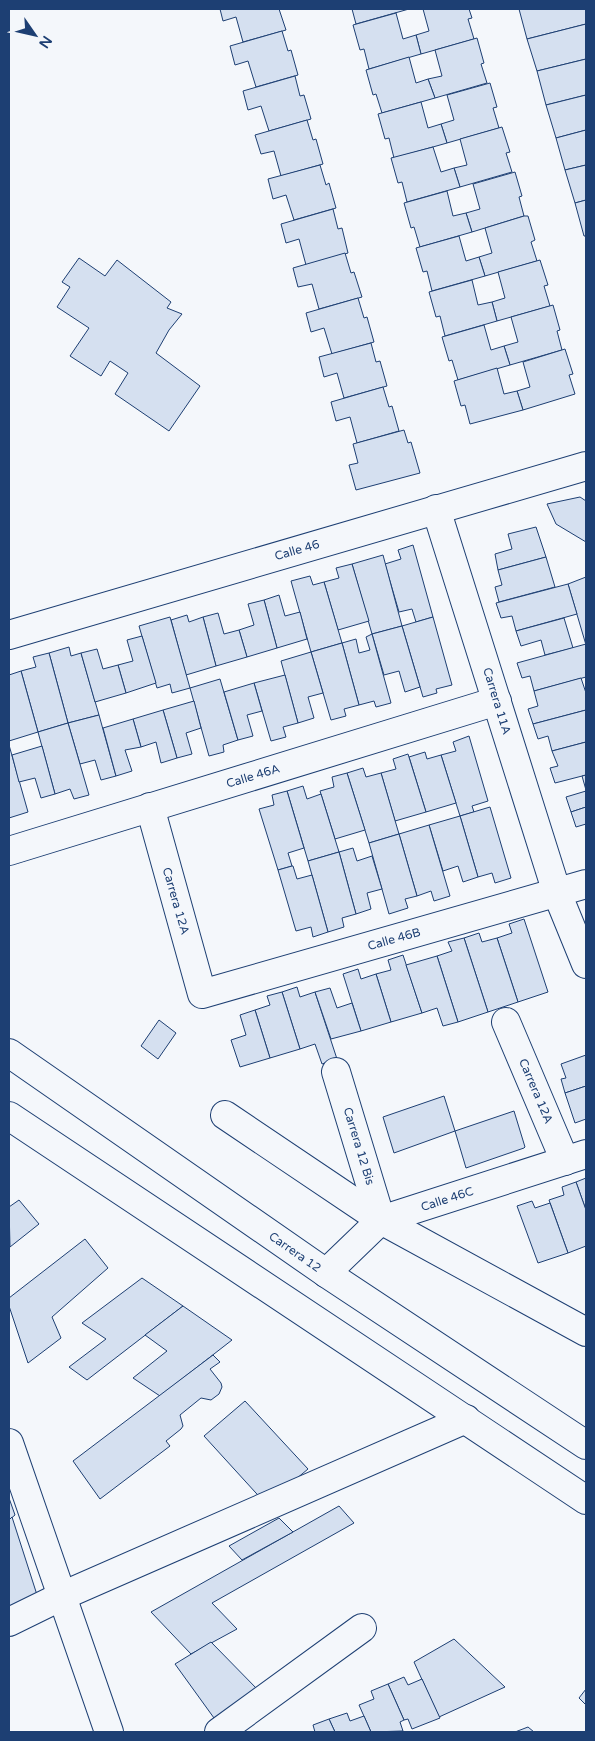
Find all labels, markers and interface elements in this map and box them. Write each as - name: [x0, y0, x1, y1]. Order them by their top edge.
- north arrow: [10, 10, 60, 60]
- text: N: [35, 33, 56, 51]
- street label: Calle 46: [273, 537, 321, 563]
- street label: Carrera 11A: [480, 666, 514, 736]
- street label: Calle 46A: [225, 761, 281, 791]
- street label: Carrera 12A: [160, 866, 192, 936]
- street label: Calle 46B: [366, 925, 422, 953]
- street label: Carrera 12A: [516, 1056, 556, 1126]
- street label: Carrera 12 Bis: [341, 1105, 378, 1187]
- street label: Calle 46C: [419, 1184, 475, 1214]
- street label: Carrera 12: [266, 1229, 324, 1275]

